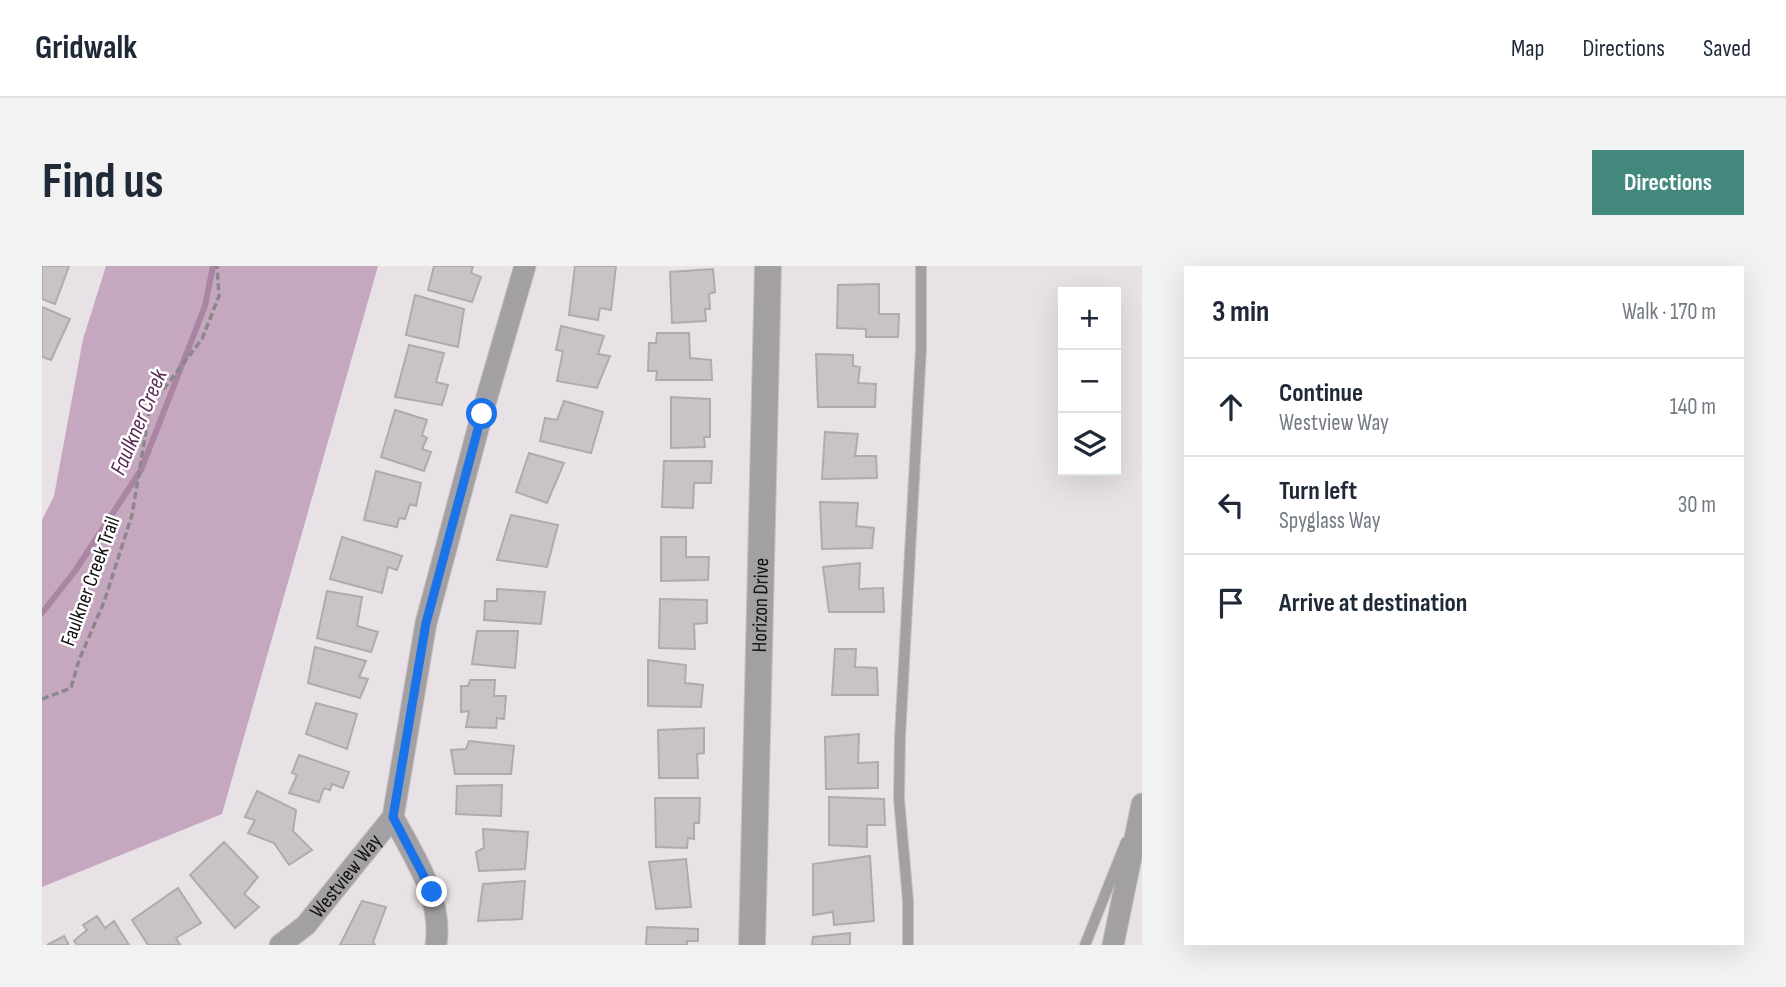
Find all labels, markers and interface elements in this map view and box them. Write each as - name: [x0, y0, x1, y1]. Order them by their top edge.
- text: Gridwalk: [35, 28, 137, 68]
- text: Map: [1511, 34, 1544, 63]
- text: Directions: [1582, 34, 1665, 63]
- text: Saved: [1703, 34, 1751, 63]
- button: Directions: [1592, 150, 1744, 215]
- text: Find us: [42, 153, 164, 212]
- map controls: [1058, 287, 1121, 476]
- button: +: [1058, 287, 1121, 350]
- text: 3 min: [1212, 294, 1269, 330]
- text: Walk · 170 m: [1622, 298, 1716, 326]
- button: −: [1058, 350, 1121, 413]
- water label: Faulkner Creek: [104, 364, 174, 479]
- text: Continue: [1279, 378, 1363, 409]
- icon: ahead: [1212, 388, 1250, 426]
- text: 140 m: [1670, 393, 1716, 421]
- route start: [466, 398, 497, 429]
- text: Westview Way: [1279, 409, 1389, 437]
- button: layers: [1058, 413, 1121, 476]
- text: Turn left: [1279, 476, 1357, 507]
- icon: left: [1212, 486, 1250, 524]
- text: 30 m: [1678, 491, 1716, 519]
- text: Spyglass Way: [1279, 507, 1381, 535]
- street label: Faulkner Creek Trail: [56, 513, 125, 649]
- street label: Horizon Drive: [747, 558, 774, 653]
- icon: arrive: [1212, 584, 1250, 622]
- text: Arrive at destination: [1279, 588, 1467, 619]
- street label: Westview Way: [305, 829, 387, 923]
- route end: [416, 876, 447, 907]

